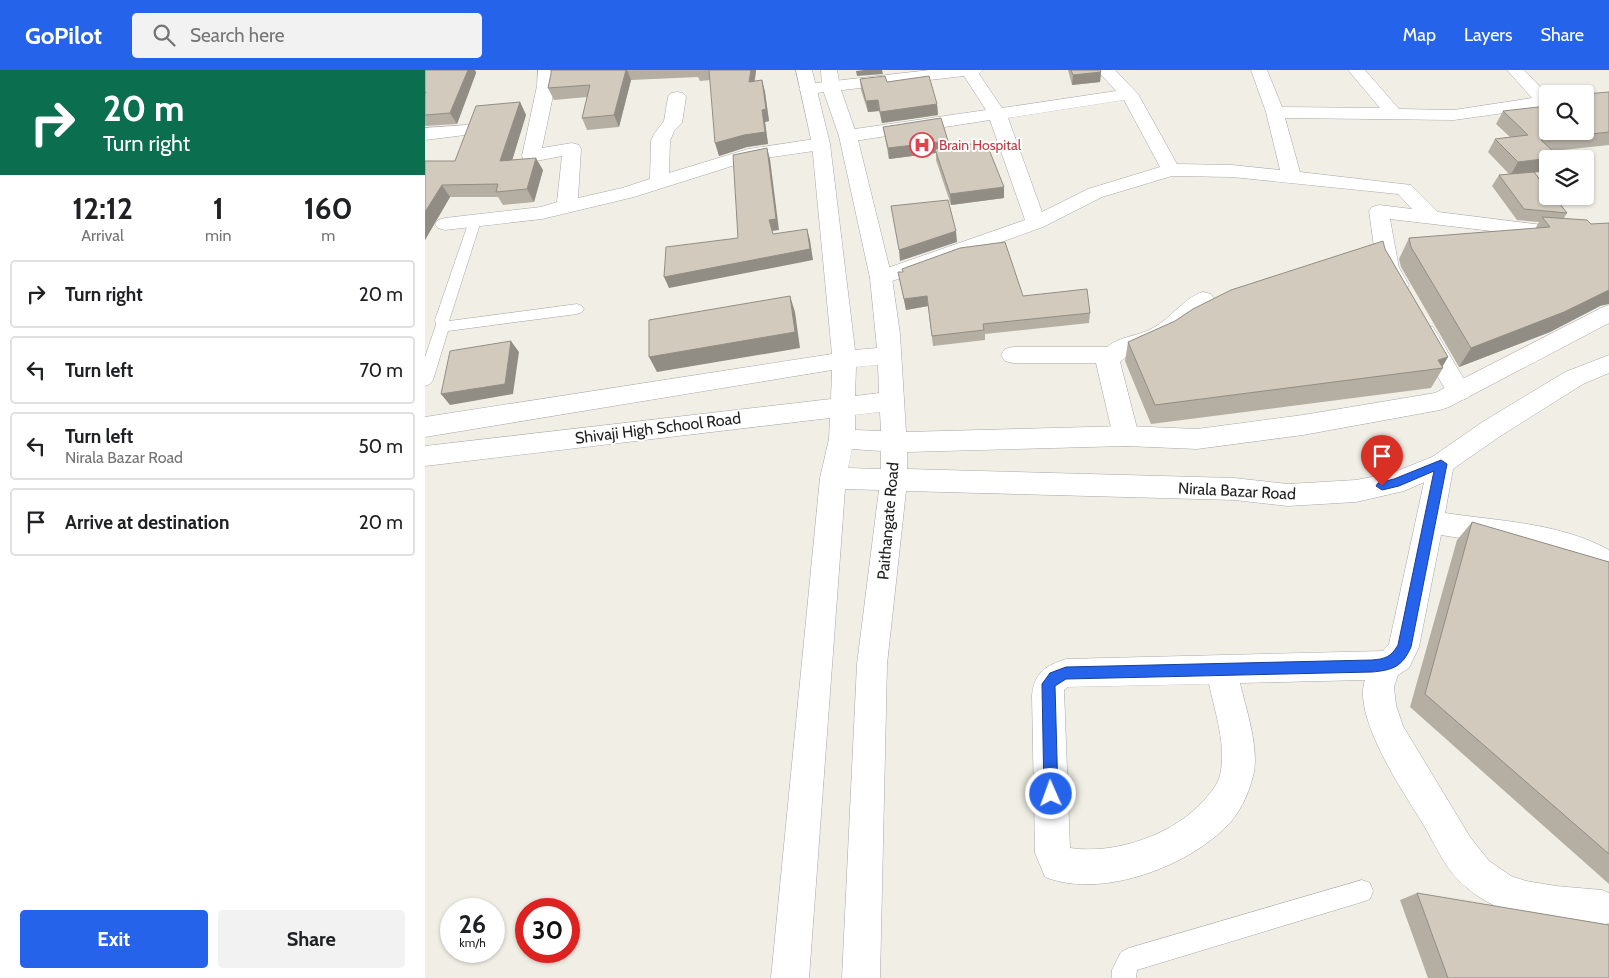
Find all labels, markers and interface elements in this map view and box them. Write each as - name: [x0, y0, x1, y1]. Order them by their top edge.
- search box: [132, 13, 482, 58]
- text: GoPilot: [25, 21, 102, 50]
- icon: search: [150, 21, 178, 49]
- text: Search here: [190, 24, 284, 47]
- text: Map: [1403, 24, 1436, 46]
- text: Layers: [1464, 24, 1513, 46]
- text: Share: [1541, 24, 1584, 46]
- map controls: [1539, 85, 1594, 205]
- button: search: [1539, 85, 1594, 140]
- text: 20 m: [103, 87, 185, 130]
- icon: right: [20, 90, 85, 155]
- text: Turn right: [103, 130, 190, 157]
- hospital icon: Brain Hospital: [909, 132, 935, 158]
- place label: Brain Hospital: [939, 136, 1022, 154]
- button: layers: [1539, 150, 1594, 205]
- text: 12:12: [72, 190, 133, 227]
- text: 1: [213, 190, 224, 227]
- text: 160: [304, 190, 353, 227]
- text: Arrival: [81, 226, 124, 245]
- text: min: [205, 226, 231, 245]
- text: m: [321, 226, 335, 245]
- icon: right: [22, 280, 50, 308]
- text: Turn right: [65, 283, 143, 306]
- text: 20 m: [359, 283, 403, 306]
- icon: left: [22, 356, 50, 384]
- text: Turn left: [65, 359, 133, 382]
- text: 70 m: [359, 359, 403, 382]
- street label: Shivaji High School Road: [574, 408, 742, 448]
- text: Turn left: [65, 425, 133, 448]
- icon: left: [22, 432, 50, 460]
- text: 50 m: [359, 435, 403, 458]
- pin: [1361, 435, 1403, 486]
- icon: arrive: [1368, 442, 1396, 470]
- text: Nirala Bazar Road: [65, 448, 183, 467]
- street label: Paithangate Road: [873, 461, 903, 581]
- street label: Nirala Bazar Road: [1178, 478, 1296, 504]
- icon: arrive: [22, 508, 50, 536]
- text: Arrive at destination: [65, 511, 229, 534]
- text: 20 m: [359, 511, 403, 534]
- position arrow: [1024, 767, 1076, 819]
- speed limit sign: 30: [515, 898, 580, 963]
- text: 26: [459, 909, 486, 939]
- button: Exit: [20, 910, 208, 968]
- button: Share: [218, 910, 405, 968]
- text: km/h: [459, 935, 486, 950]

